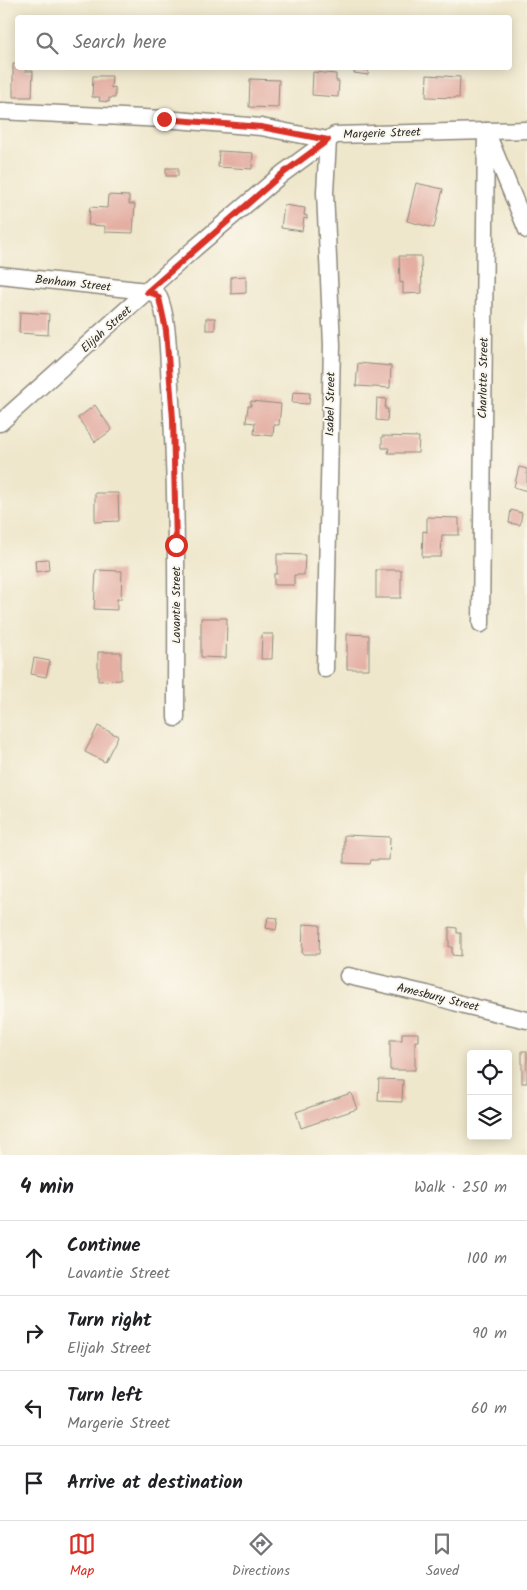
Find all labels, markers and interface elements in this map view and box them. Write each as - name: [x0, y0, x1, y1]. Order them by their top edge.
- search box: [15, 15, 512, 70]
- text: Search here: [73, 28, 167, 58]
- icon: search: [33, 29, 61, 57]
- route end: [153, 108, 176, 131]
- street label: Margerie Street: [343, 123, 422, 144]
- street label: Benham Street: [34, 270, 112, 297]
- street label: Elijah Street: [77, 301, 136, 358]
- street label: Charlotte Street: [473, 337, 494, 419]
- street label: Isabel Street: [320, 371, 341, 436]
- route start: [165, 534, 188, 557]
- street label: Lavantie Street: [167, 566, 186, 644]
- street label: Amesbury Street: [395, 978, 481, 1017]
- map controls: [467, 1050, 512, 1140]
- button: locate: [467, 1050, 512, 1095]
- button: layers: [467, 1095, 512, 1140]
- text: 4 min: [20, 1171, 74, 1204]
- text: Walk · 250 m: [414, 1175, 507, 1200]
- text: Continue: [67, 1231, 140, 1261]
- icon: ahead: [20, 1244, 48, 1272]
- text: 100 m: [467, 1246, 507, 1271]
- text: Lavantie Street: [67, 1261, 170, 1286]
- text: Turn right: [67, 1306, 152, 1336]
- icon: right: [20, 1319, 48, 1347]
- text: 90 m: [472, 1321, 507, 1346]
- text: Elijah Street: [67, 1336, 151, 1361]
- text: Turn left: [67, 1381, 142, 1411]
- icon: left: [20, 1394, 48, 1422]
- text: 60 m: [471, 1396, 507, 1421]
- text: Margerie Street: [67, 1411, 171, 1436]
- text: Arrive at destination: [67, 1468, 243, 1498]
- icon: arrive: [20, 1469, 48, 1497]
- tab: Map: [68, 1530, 96, 1582]
- tab: Directions: [232, 1530, 290, 1582]
- tab: Saved: [426, 1530, 459, 1582]

